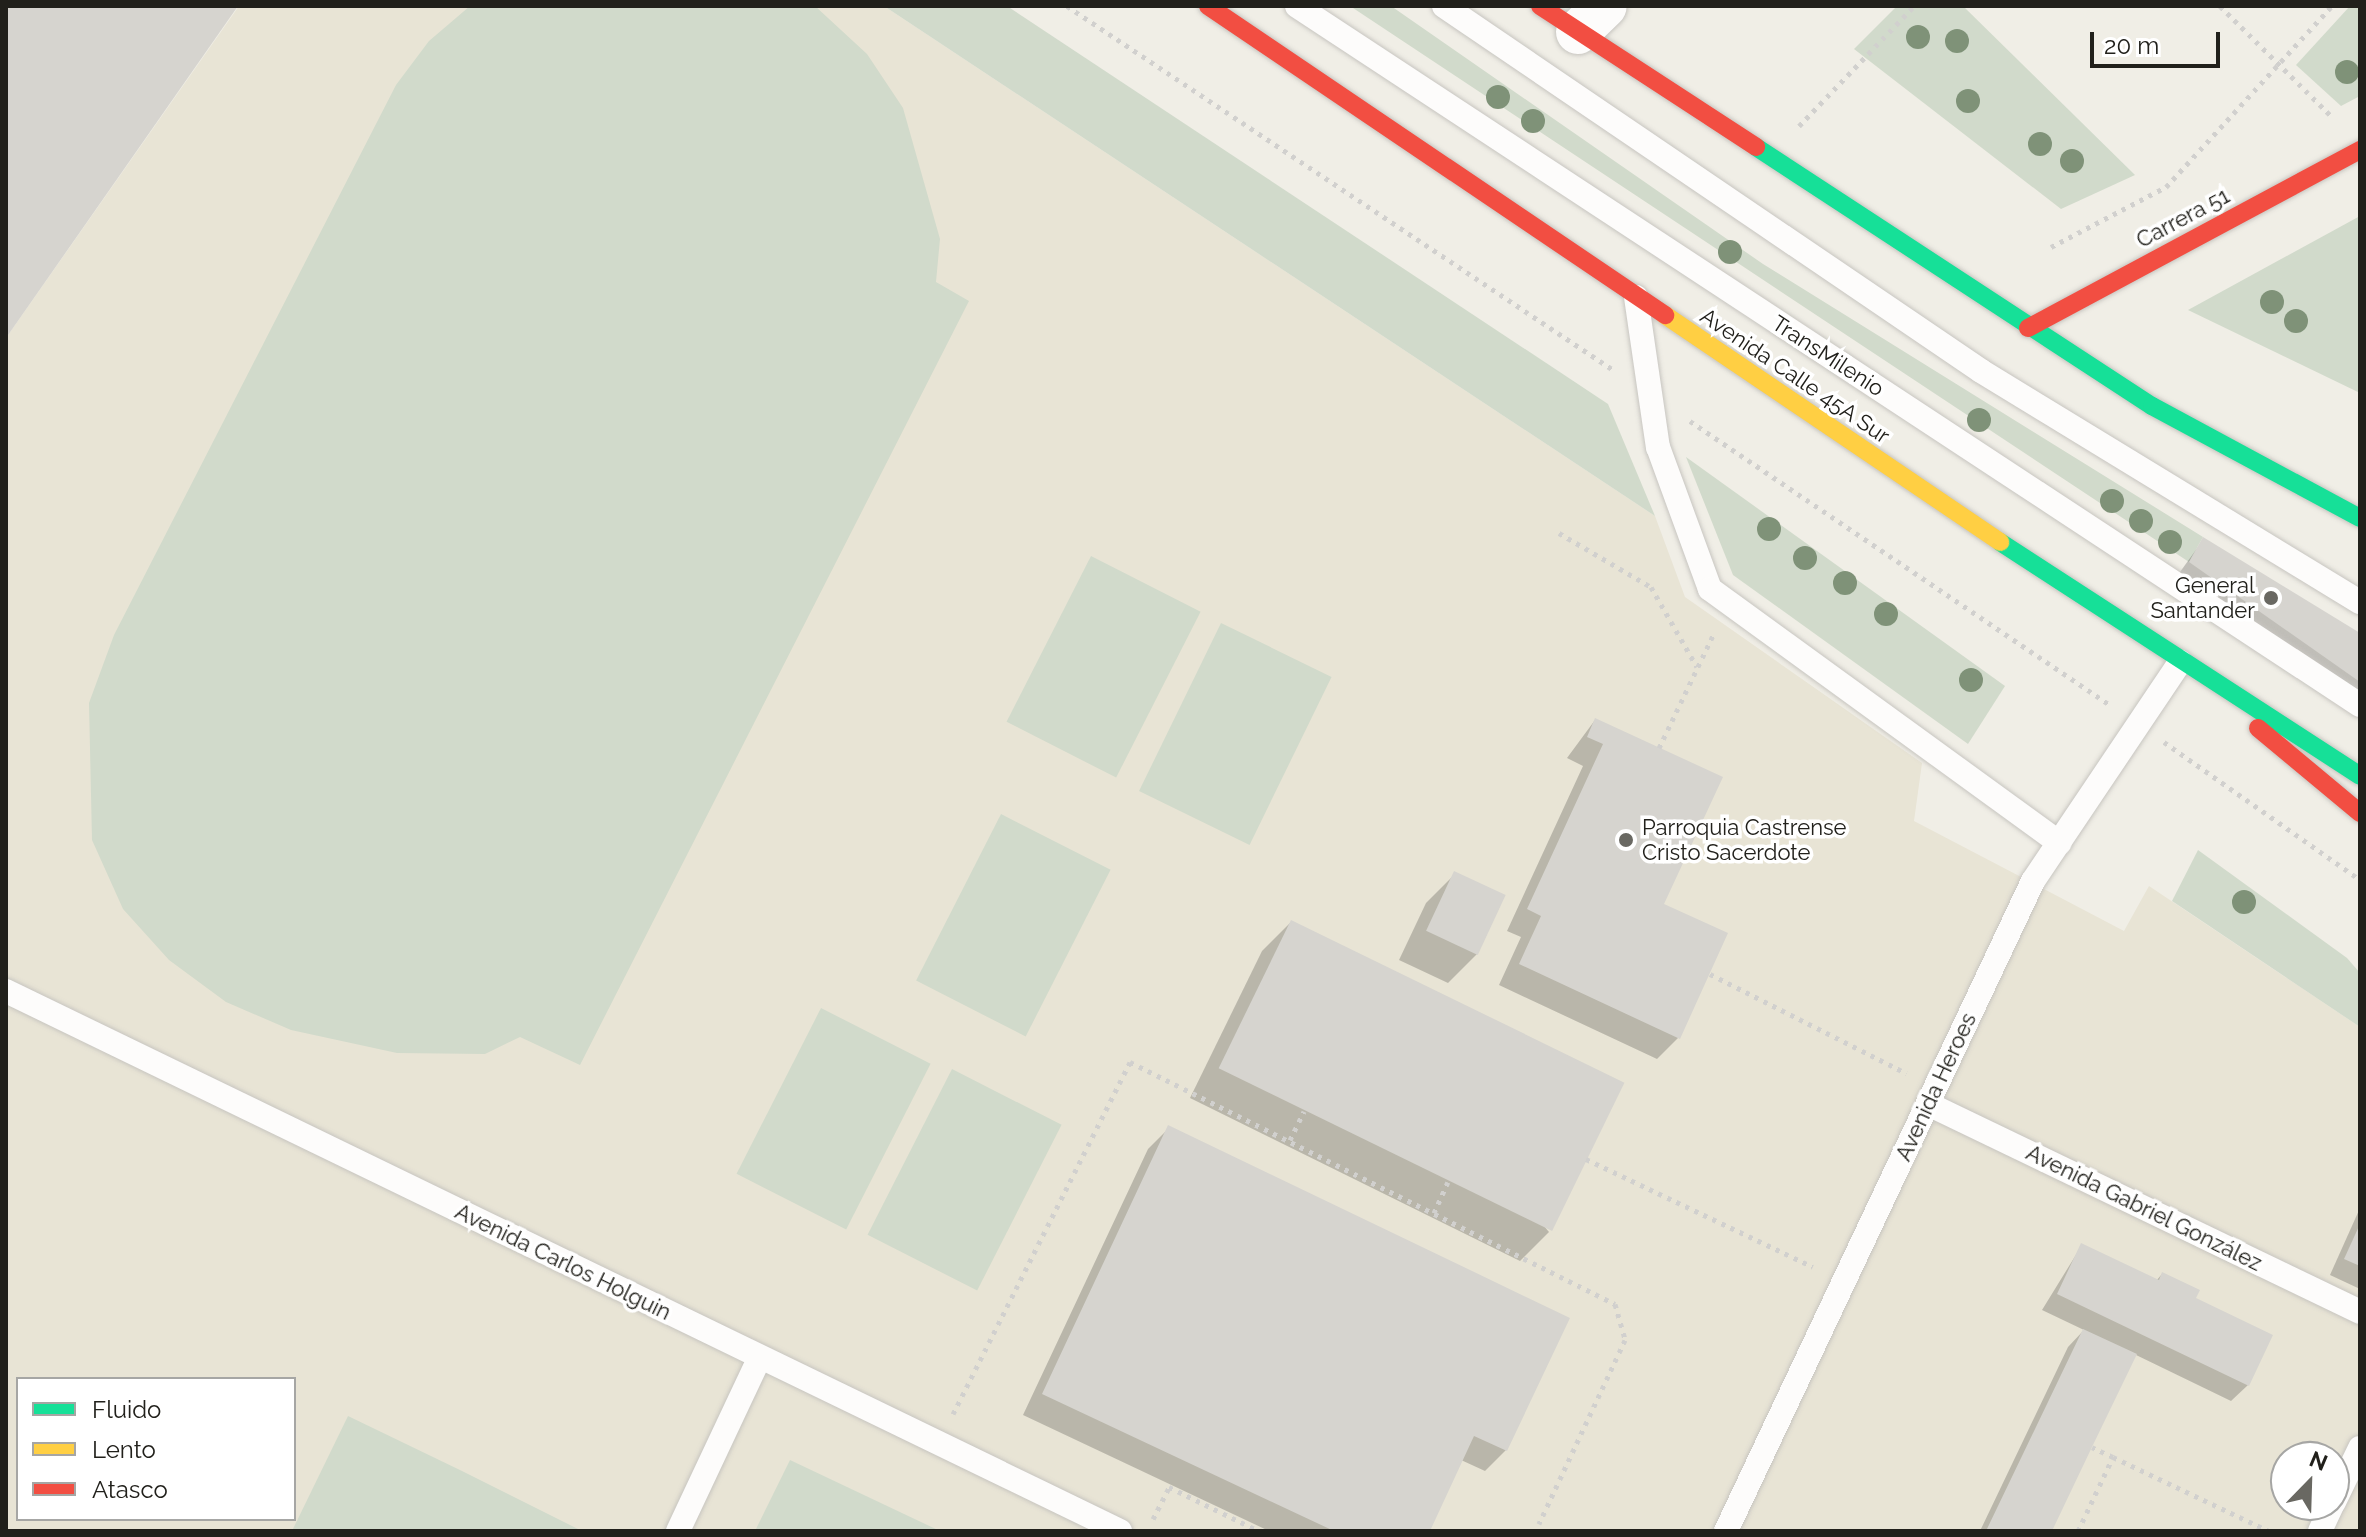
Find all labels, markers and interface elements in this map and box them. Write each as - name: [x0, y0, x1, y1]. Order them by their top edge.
- scale bar: [2094, 16, 2224, 66]
- text: 20 m: [2104, 31, 2159, 60]
- street label: Carrera 51: [2132, 182, 2234, 254]
- street label: Avenida Calle 45A Sur: [1695, 303, 1895, 449]
- street label: TransMilenio: [1767, 310, 1889, 402]
- place label: General Santander: [2150, 572, 2255, 624]
- marker: General Santander: [2262, 589, 2280, 607]
- place label: Parroquia Castrense Cristo Sacerdote: [1642, 814, 1846, 866]
- marker: Parroquia Castrense Cristo Sacerdote: [1617, 831, 1635, 849]
- street label: Avenida Heroes: [1890, 1009, 1982, 1165]
- street label: Avenida Gabriel González: [2022, 1139, 2266, 1277]
- street label: Avenida Carlos Holguin: [451, 1198, 675, 1326]
- legend: [16, 1377, 296, 1521]
- text: Fluido: [92, 1395, 161, 1424]
- text: Lento: [92, 1435, 156, 1464]
- north arrow: [2270, 1441, 2350, 1521]
- text: N: [2306, 1445, 2331, 1476]
- text: Atasco: [92, 1475, 168, 1504]

